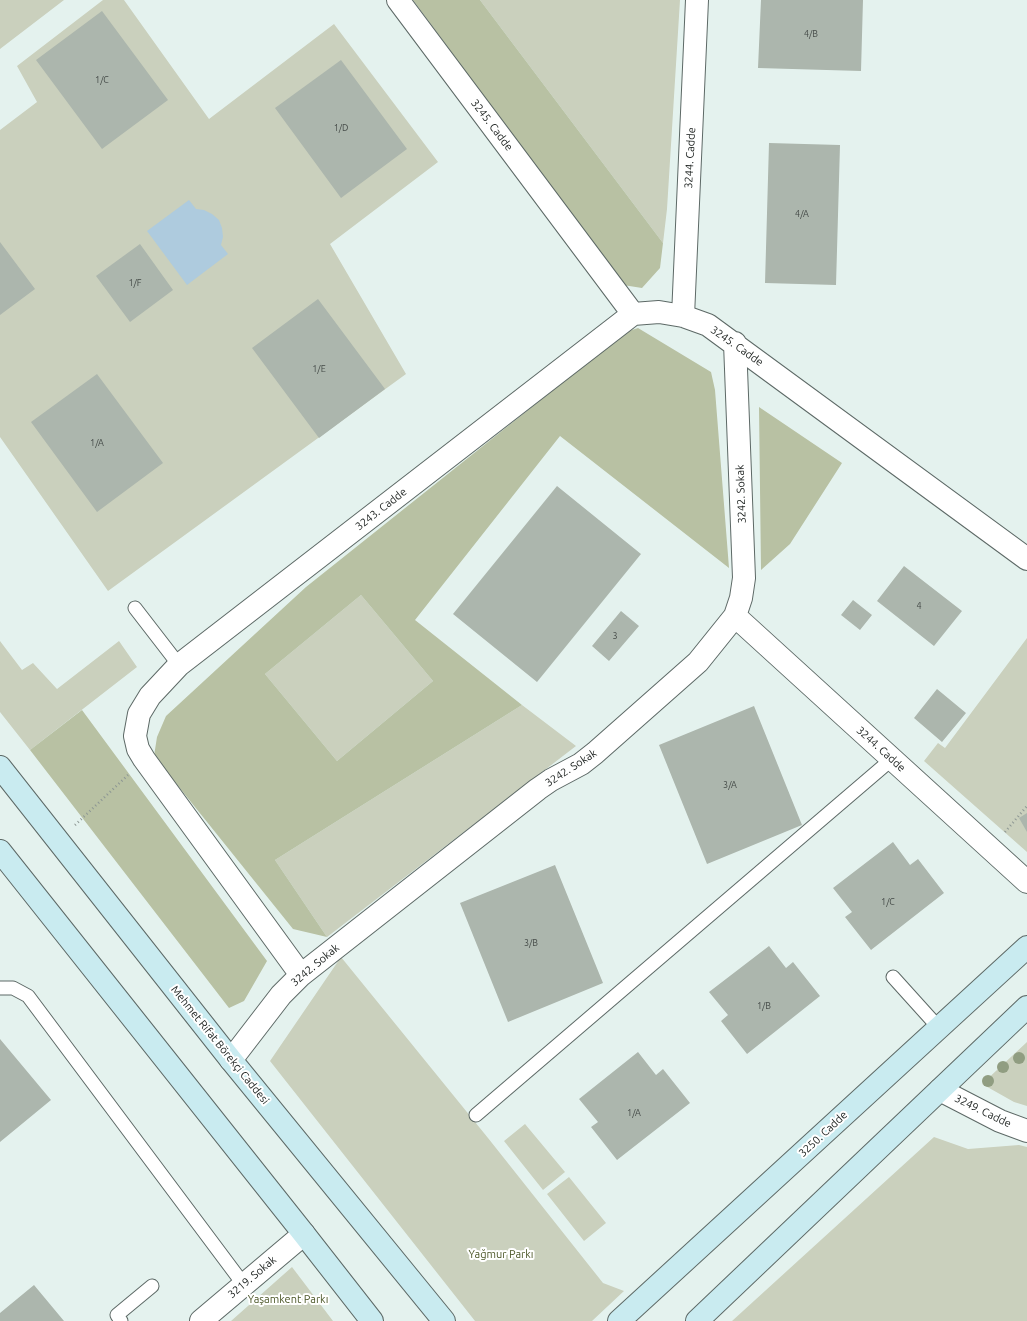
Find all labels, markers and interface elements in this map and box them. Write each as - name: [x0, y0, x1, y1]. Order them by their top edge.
- house number: 4/B: [804, 29, 818, 39]
- house number: 1/C: [95, 75, 109, 85]
- street label: 3245. Cadde: [468, 97, 516, 153]
- house number: 1/D: [334, 123, 348, 133]
- street label: 3244. Cadde: [682, 127, 698, 189]
- house number: 4/A: [795, 209, 809, 219]
- house number: 1/F: [128, 278, 142, 288]
- street label: 3245. Cadde: [708, 323, 766, 369]
- house number: 1/E: [312, 364, 326, 374]
- house number: 1/A: [90, 438, 104, 448]
- street label: 3242. Sokak: [733, 464, 749, 524]
- street label: 3243. Cadde: [353, 485, 409, 533]
- house number: 4: [916, 601, 922, 611]
- house number: 3: [612, 631, 618, 641]
- street label: 3244. Cadde: [854, 724, 908, 774]
- street label: 3242. Sokak: [543, 746, 599, 790]
- house number: 3/A: [723, 780, 737, 790]
- house number: 1/C: [881, 897, 895, 907]
- house number: 3/B: [524, 938, 538, 948]
- street label: 3242. Sokak: [288, 941, 342, 989]
- street label: Mehmet Rifat Börekçi Caddesi: [168, 983, 272, 1107]
- house number: 1/B: [757, 1001, 771, 1011]
- street label: 3249. Cadde: [953, 1092, 1013, 1130]
- house number: 1/A: [627, 1108, 641, 1118]
- street label: 3250. Cadde: [796, 1108, 850, 1160]
- park label: Yağmur Parkı: [469, 1247, 533, 1261]
- street label: 3219. Sokak: [225, 1253, 279, 1301]
- park label: Yaşamkent Parkı: [248, 1292, 328, 1306]

